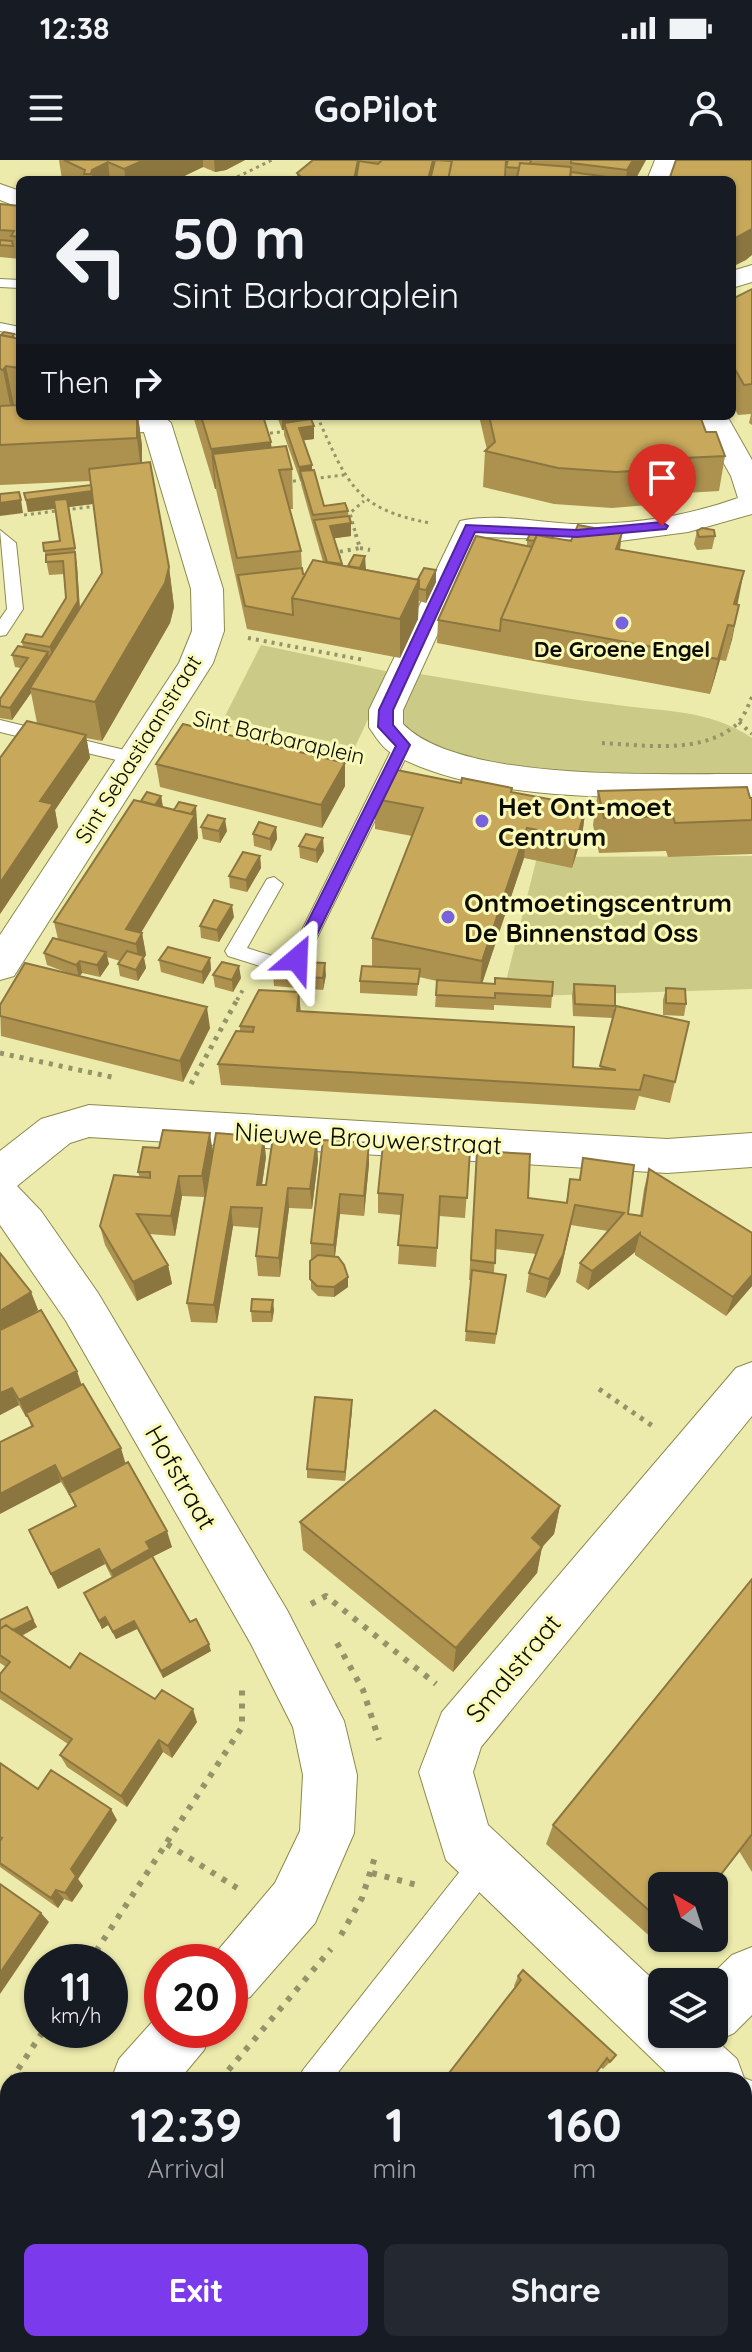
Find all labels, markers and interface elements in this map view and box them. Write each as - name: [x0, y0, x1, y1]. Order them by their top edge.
- text: 12:38: [40, 9, 109, 47]
- icon: menu: [24, 86, 68, 130]
- text: GoPilot: [314, 86, 438, 131]
- icon: person: [684, 86, 728, 130]
- text: 50 m: [172, 203, 306, 273]
- icon: left: [40, 208, 144, 312]
- text: Sint Barbaraplein: [172, 272, 459, 317]
- icon: right: [125, 360, 169, 404]
- text: Then: [40, 363, 109, 401]
- pin: [628, 444, 696, 526]
- icon: arrive: [640, 456, 684, 500]
- marker: De Groene Engel: [613, 614, 631, 632]
- place label: De Groene Engel: [534, 635, 710, 663]
- street label: Sint Sebastiaanstraat: [69, 650, 207, 848]
- street label: Sint Barbaraplein: [190, 704, 368, 770]
- place label: Het Ont-moet Centrum: [498, 790, 672, 853]
- marker: Het Ont-moet Centrum: [473, 812, 491, 830]
- place label: Ontmoetingscentrum De Binnenstad Oss: [464, 886, 732, 949]
- marker: Ontmoetingscentrum De Binnenstad Oss: [439, 908, 457, 926]
- position arrow: [255, 917, 339, 1001]
- street label: Nieuwe Brouwerstraat: [233, 1115, 503, 1161]
- street label: Hofstraat: [138, 1419, 224, 1535]
- street label: Smalstraat: [458, 1607, 568, 1729]
- north arrow: [648, 1872, 728, 1952]
- map controls: [648, 1872, 728, 2048]
- speed limit sign: 20: [144, 1944, 248, 2048]
- text: 11: [60, 1961, 92, 2011]
- button: layers: [648, 1968, 728, 2048]
- text: km/h: [51, 2003, 101, 2028]
- text: 12:39: [130, 2094, 242, 2154]
- text: 1: [385, 2094, 404, 2154]
- text: 160: [547, 2094, 622, 2154]
- text: Arrival: [147, 2152, 225, 2185]
- text: min: [373, 2152, 417, 2185]
- text: m: [573, 2152, 596, 2185]
- button: Exit: [24, 2244, 368, 2336]
- button: Share: [384, 2244, 728, 2336]

